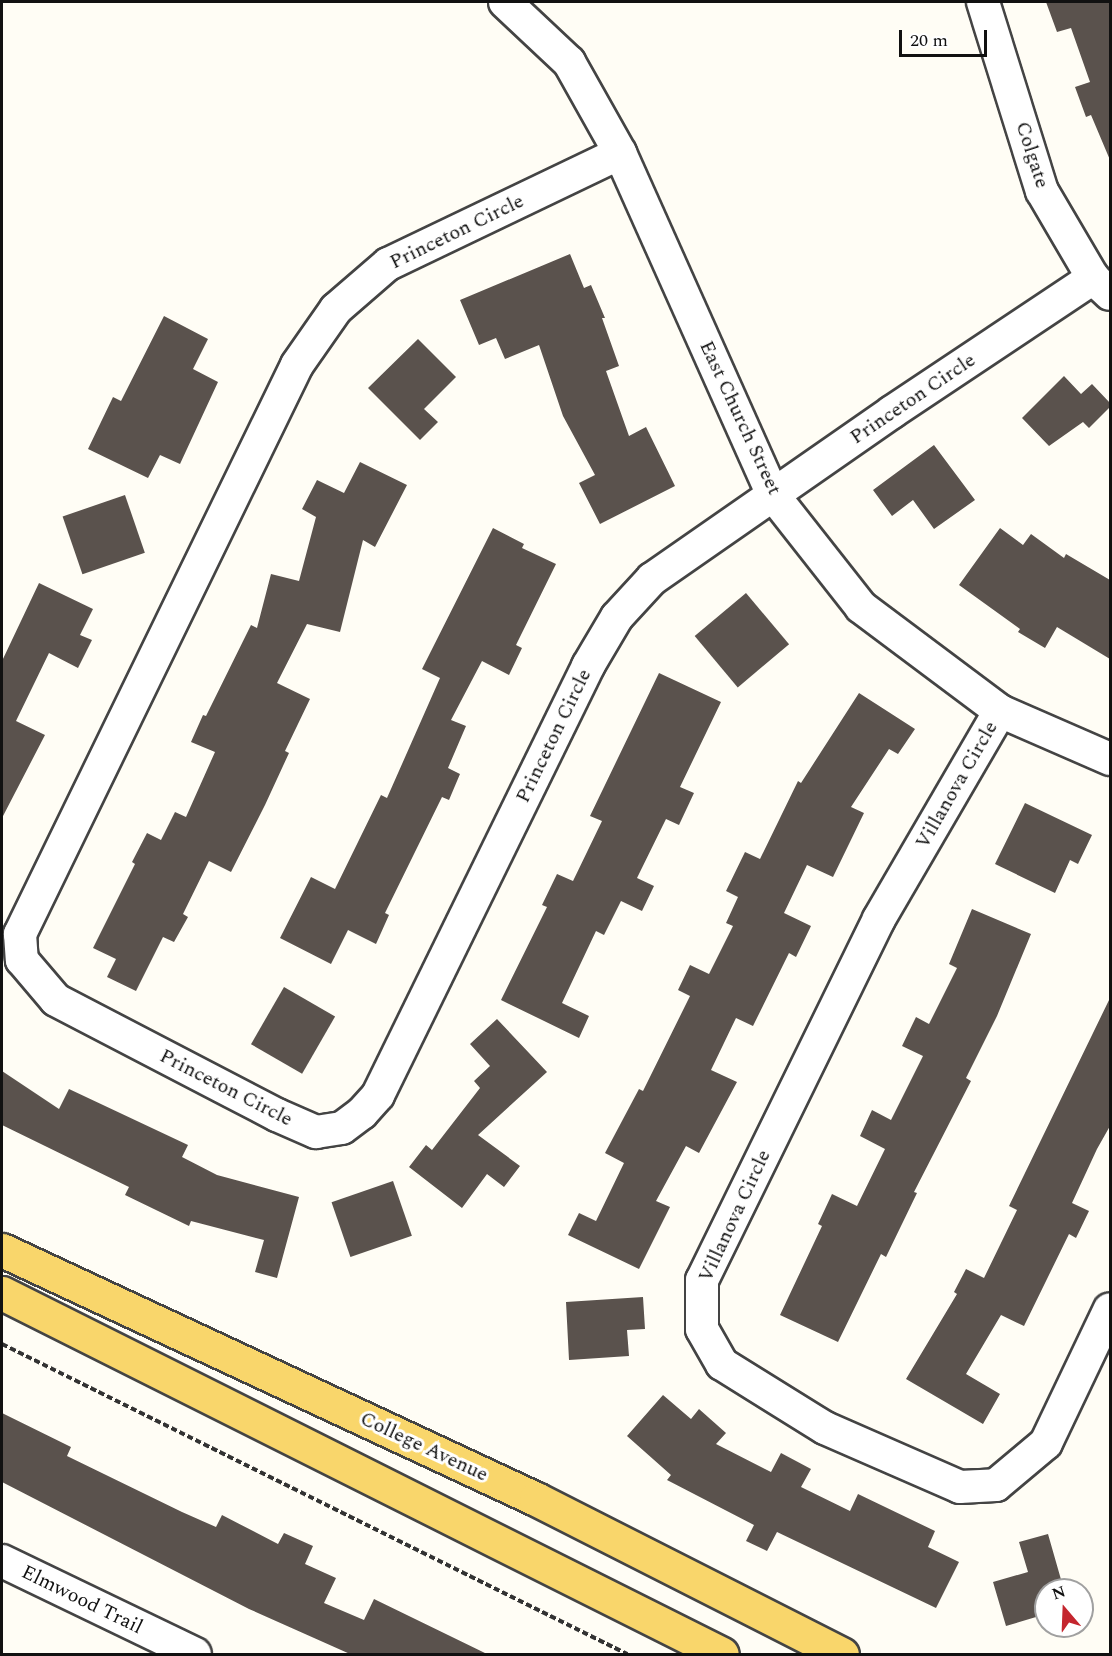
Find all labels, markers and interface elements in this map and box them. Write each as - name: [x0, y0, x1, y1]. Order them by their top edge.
- scale bar: [902, 18, 990, 56]
- text: 20 m: [910, 27, 948, 54]
- street label: Colgate: [1010, 119, 1054, 191]
- street label: Princeton Circle: [386, 189, 528, 275]
- street label: East Church Street: [694, 337, 786, 499]
- street label: Princeton Circle: [846, 348, 980, 450]
- street label: Princeton Circle: [511, 665, 597, 807]
- street label: Villanova Circle: [911, 717, 1003, 853]
- street label: Princeton Circle: [155, 1044, 297, 1132]
- street label: Villanova Circle: [694, 1146, 776, 1286]
- street label: College Avenue: [356, 1407, 492, 1487]
- street label: Elmwood Trail: [17, 1560, 147, 1640]
- north arrow: [1034, 1578, 1094, 1638]
- text: N: [1049, 1579, 1069, 1606]

